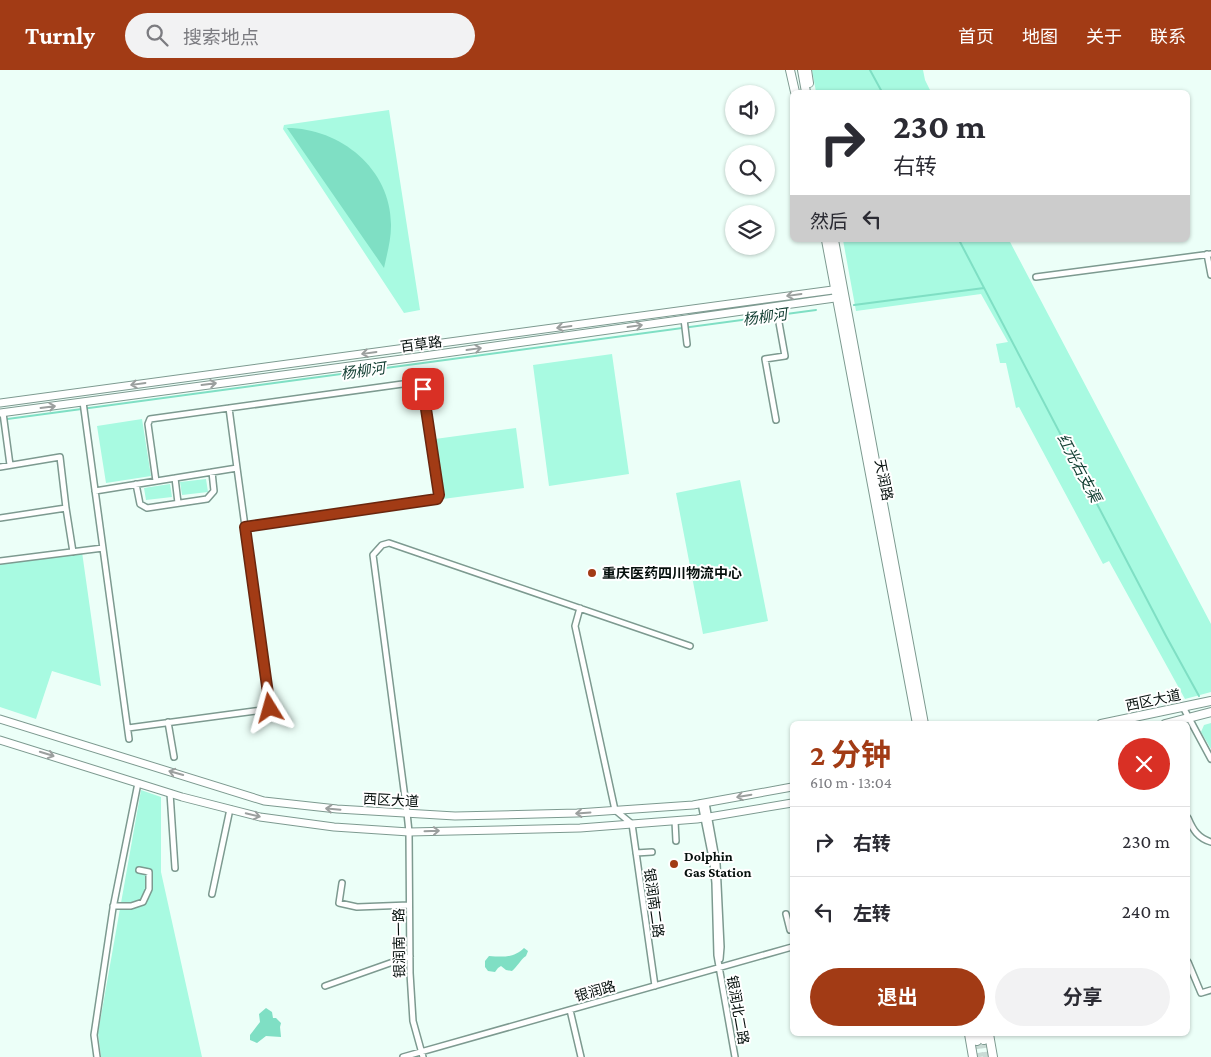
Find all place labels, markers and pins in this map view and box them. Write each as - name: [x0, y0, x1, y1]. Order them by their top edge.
- pin: [402, 368, 444, 410]
- place label: 重庆医药四川物流中心: [602, 565, 742, 581]
- marker: 重庆医药四川物流中心: [586, 567, 598, 579]
- place label: Dolphin Gas Station: [684, 848, 751, 880]
- marker: Dolphin Gas Station: [668, 858, 680, 870]

